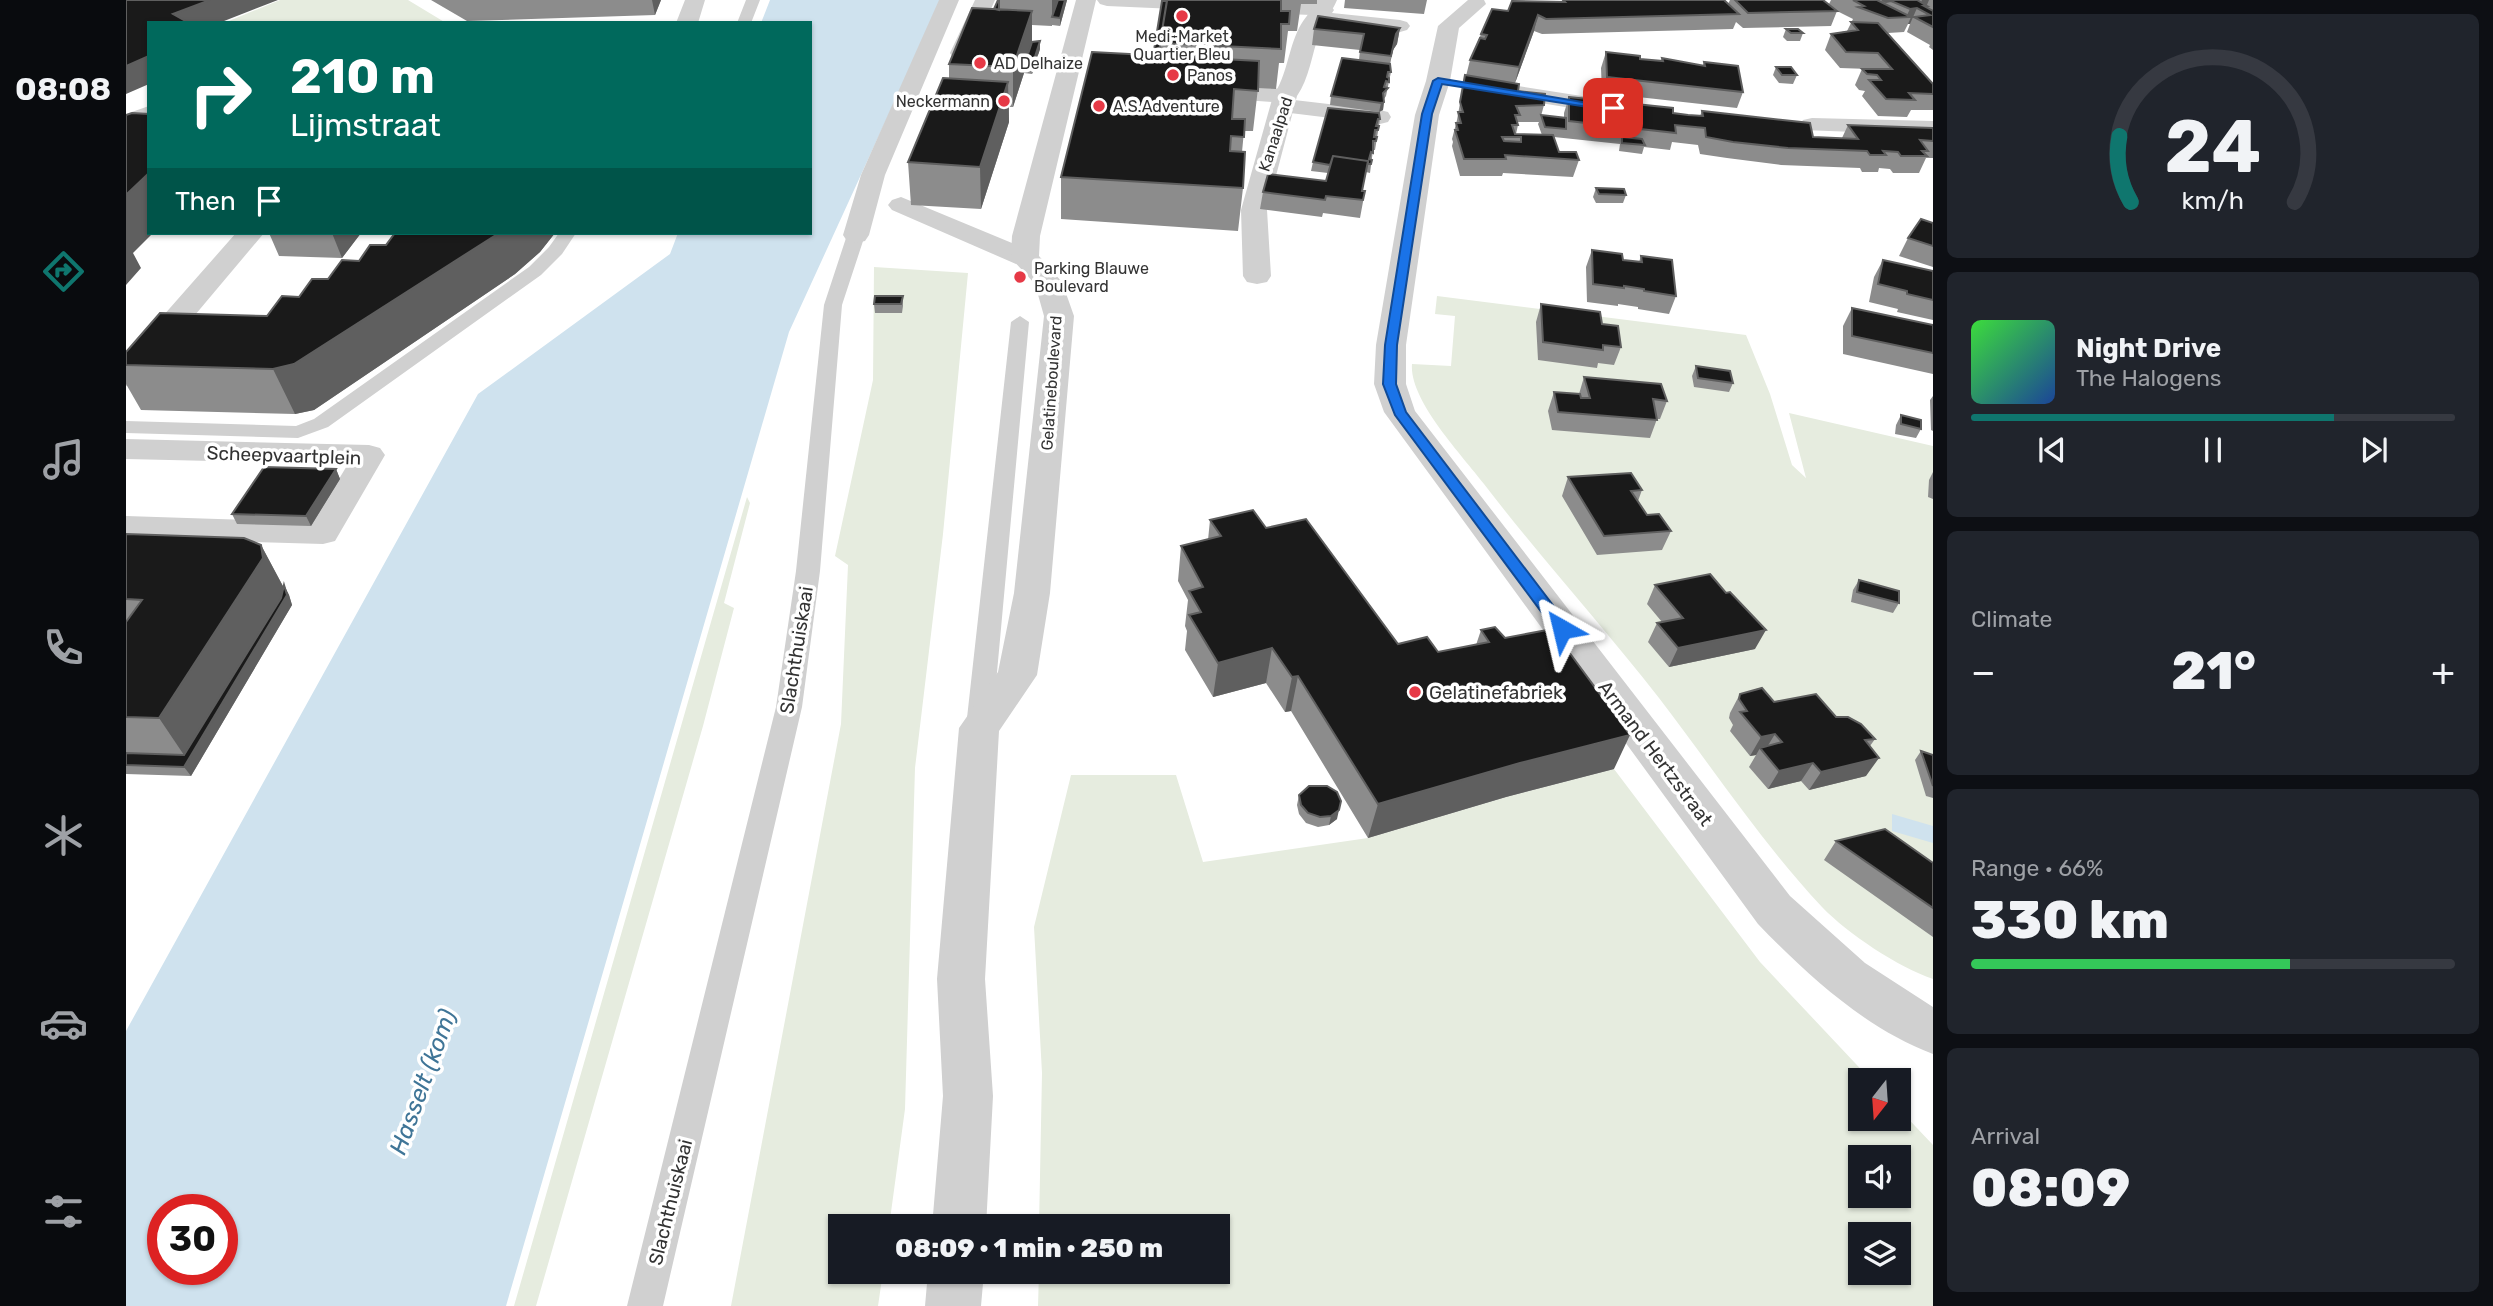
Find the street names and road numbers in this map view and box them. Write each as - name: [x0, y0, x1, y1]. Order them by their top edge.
- street label: Kanaalpad: [1254, 94, 1296, 174]
- street label: Gelatineboulevard: [1037, 315, 1066, 451]
- street label: Scheepvaartplein: [206, 441, 362, 470]
- street label: Slachthuiskaai: [775, 585, 818, 715]
- street label: Armand Hertzstraat: [1594, 676, 1718, 831]
- street label: Slachthuiskaai: [644, 1137, 697, 1267]

